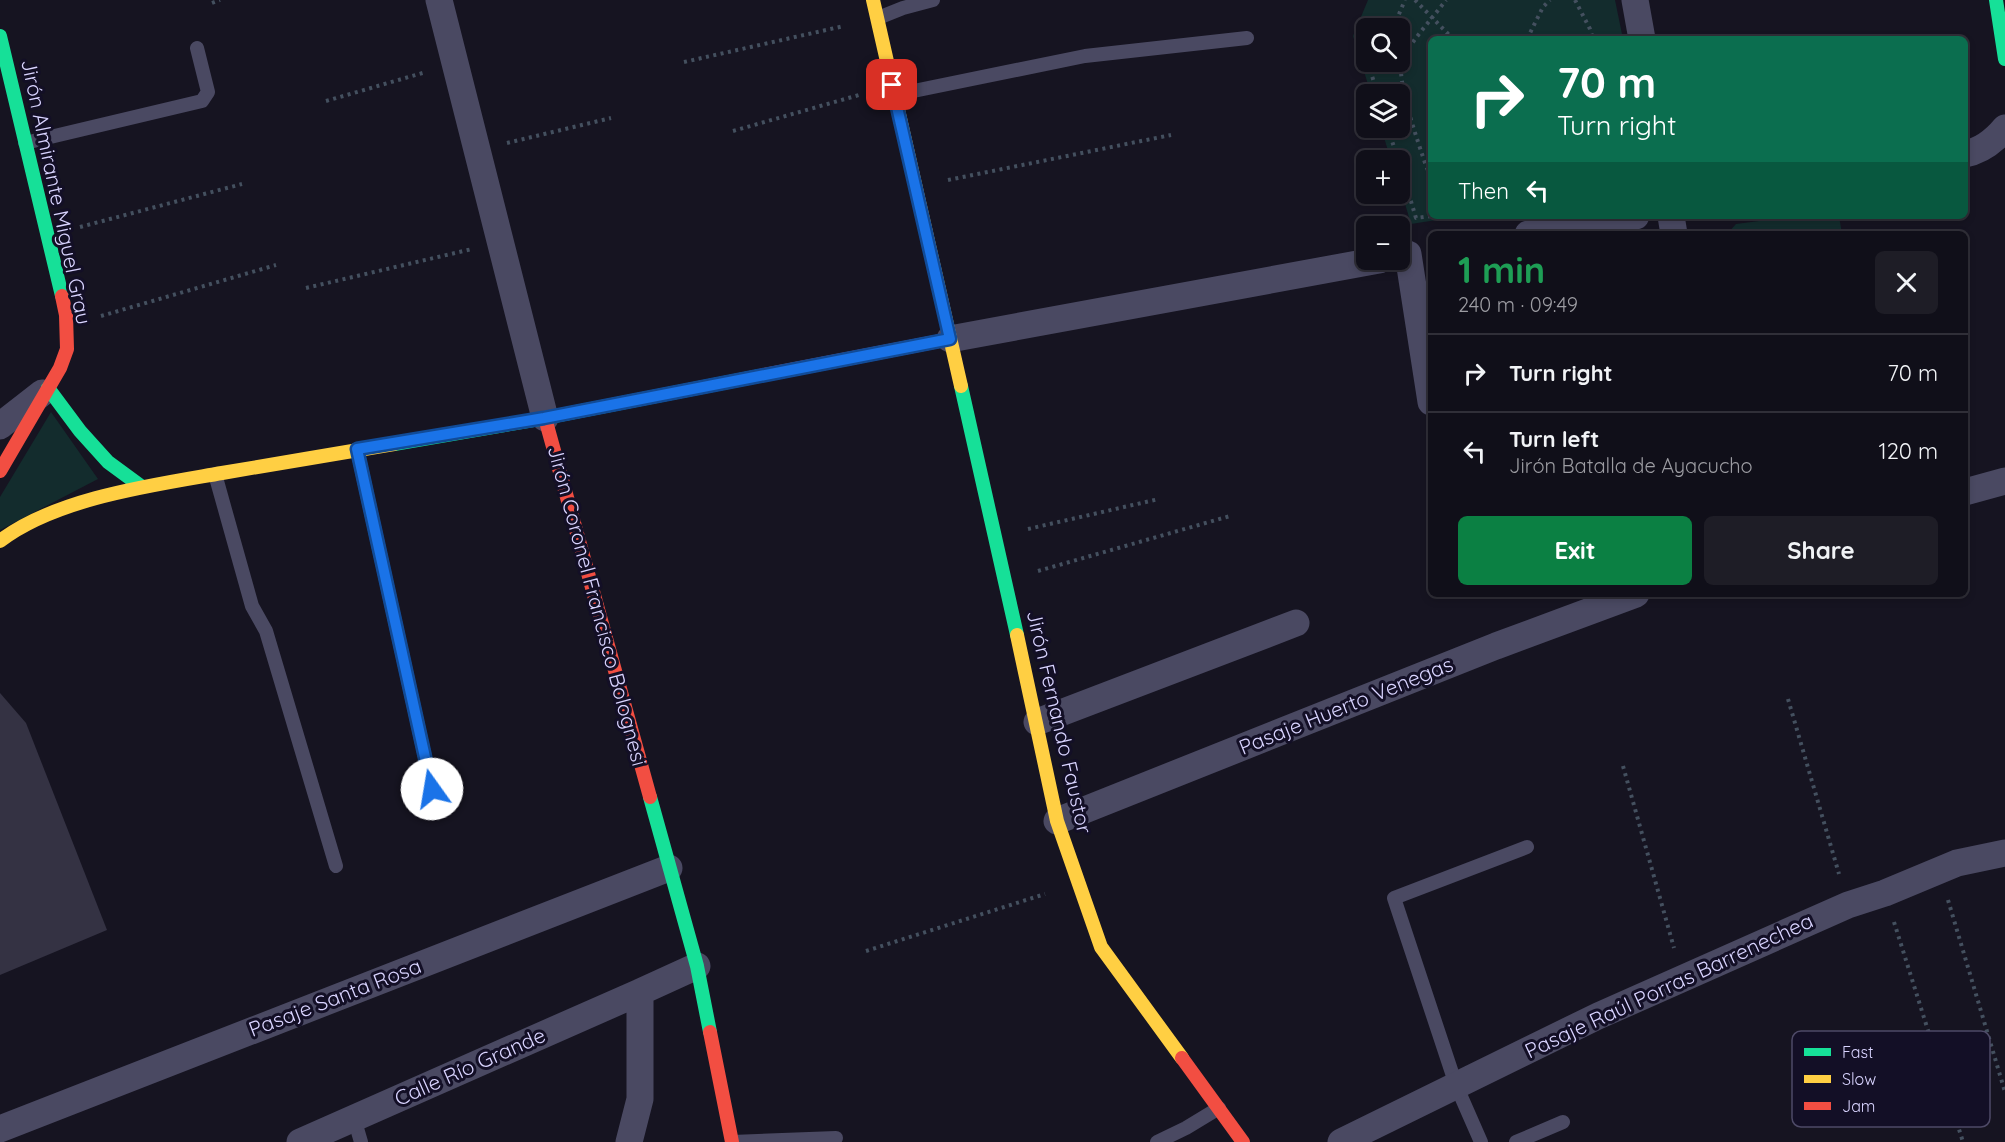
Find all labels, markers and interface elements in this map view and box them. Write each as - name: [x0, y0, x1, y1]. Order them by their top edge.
- map controls: [1356, 18, 1410, 270]
- button: search: [1356, 18, 1410, 72]
- text: 70 m: [1557, 56, 1656, 109]
- street label: Jirón Almirante Miguel Grau: [16, 57, 98, 327]
- pin: [866, 59, 917, 110]
- icon: right: [1458, 60, 1536, 138]
- icon: arrive: [875, 68, 908, 101]
- button: layers: [1356, 84, 1410, 138]
- text: Turn right: [1557, 108, 1676, 142]
- button: +: [1356, 150, 1410, 204]
- icon: left: [1521, 174, 1554, 207]
- text: Then: [1458, 177, 1509, 205]
- button: −: [1356, 216, 1410, 270]
- text: 1 min: [1458, 247, 1545, 292]
- button: close: [1875, 251, 1938, 314]
- text: 240 m · 09:49: [1458, 292, 1578, 317]
- icon: right: [1458, 357, 1491, 390]
- text: Turn right: [1509, 359, 1613, 387]
- text: 70 m: [1888, 359, 1938, 387]
- text: Turn left: [1509, 425, 1599, 453]
- icon: left: [1458, 435, 1491, 468]
- text: 120 m: [1879, 437, 1938, 465]
- street label: Jirón Coronel Francisco Bolognesi: [543, 443, 653, 769]
- text: Jirón Batalla de Ayacucho: [1509, 453, 1753, 478]
- button: Exit: [1458, 516, 1692, 585]
- button: Share: [1704, 516, 1938, 585]
- street label: Jirón Fernando Faustor: [1022, 608, 1098, 836]
- street label: Pasaje Huerto Venegas: [1235, 650, 1456, 760]
- position arrow: [400, 757, 464, 821]
- street label: Pasaje Raúl Porras Barrenechea: [1520, 907, 1817, 1063]
- street label: Pasaje Santa Rosa: [245, 952, 425, 1042]
- street label: Calle Río Grande: [390, 1021, 549, 1111]
- legend: [1792, 1031, 1990, 1127]
- text: Fast: [1842, 1042, 1873, 1062]
- text: Slow: [1842, 1069, 1876, 1089]
- text: Jam: [1842, 1096, 1875, 1116]

